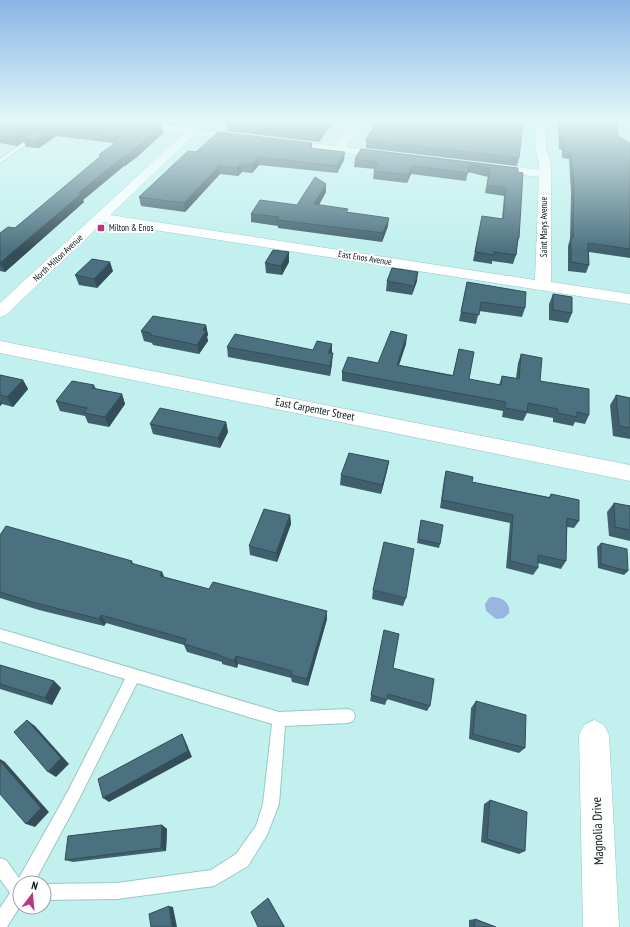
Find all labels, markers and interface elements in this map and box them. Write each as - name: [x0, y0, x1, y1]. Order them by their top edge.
- street label: Saint Marys Avenue: [538, 197, 549, 257]
- place label: Milton & Enos: [109, 222, 154, 233]
- marker: Milton & Enos: [96, 223, 106, 233]
- street label: North Milton Avenue: [30, 232, 85, 284]
- street label: East Enos Avenue: [338, 248, 393, 267]
- street label: East Carpenter Street: [274, 394, 356, 424]
- street label: Magnolia Drive: [588, 797, 607, 865]
- north arrow: [12, 875, 52, 915]
- text: N: [30, 878, 40, 893]

